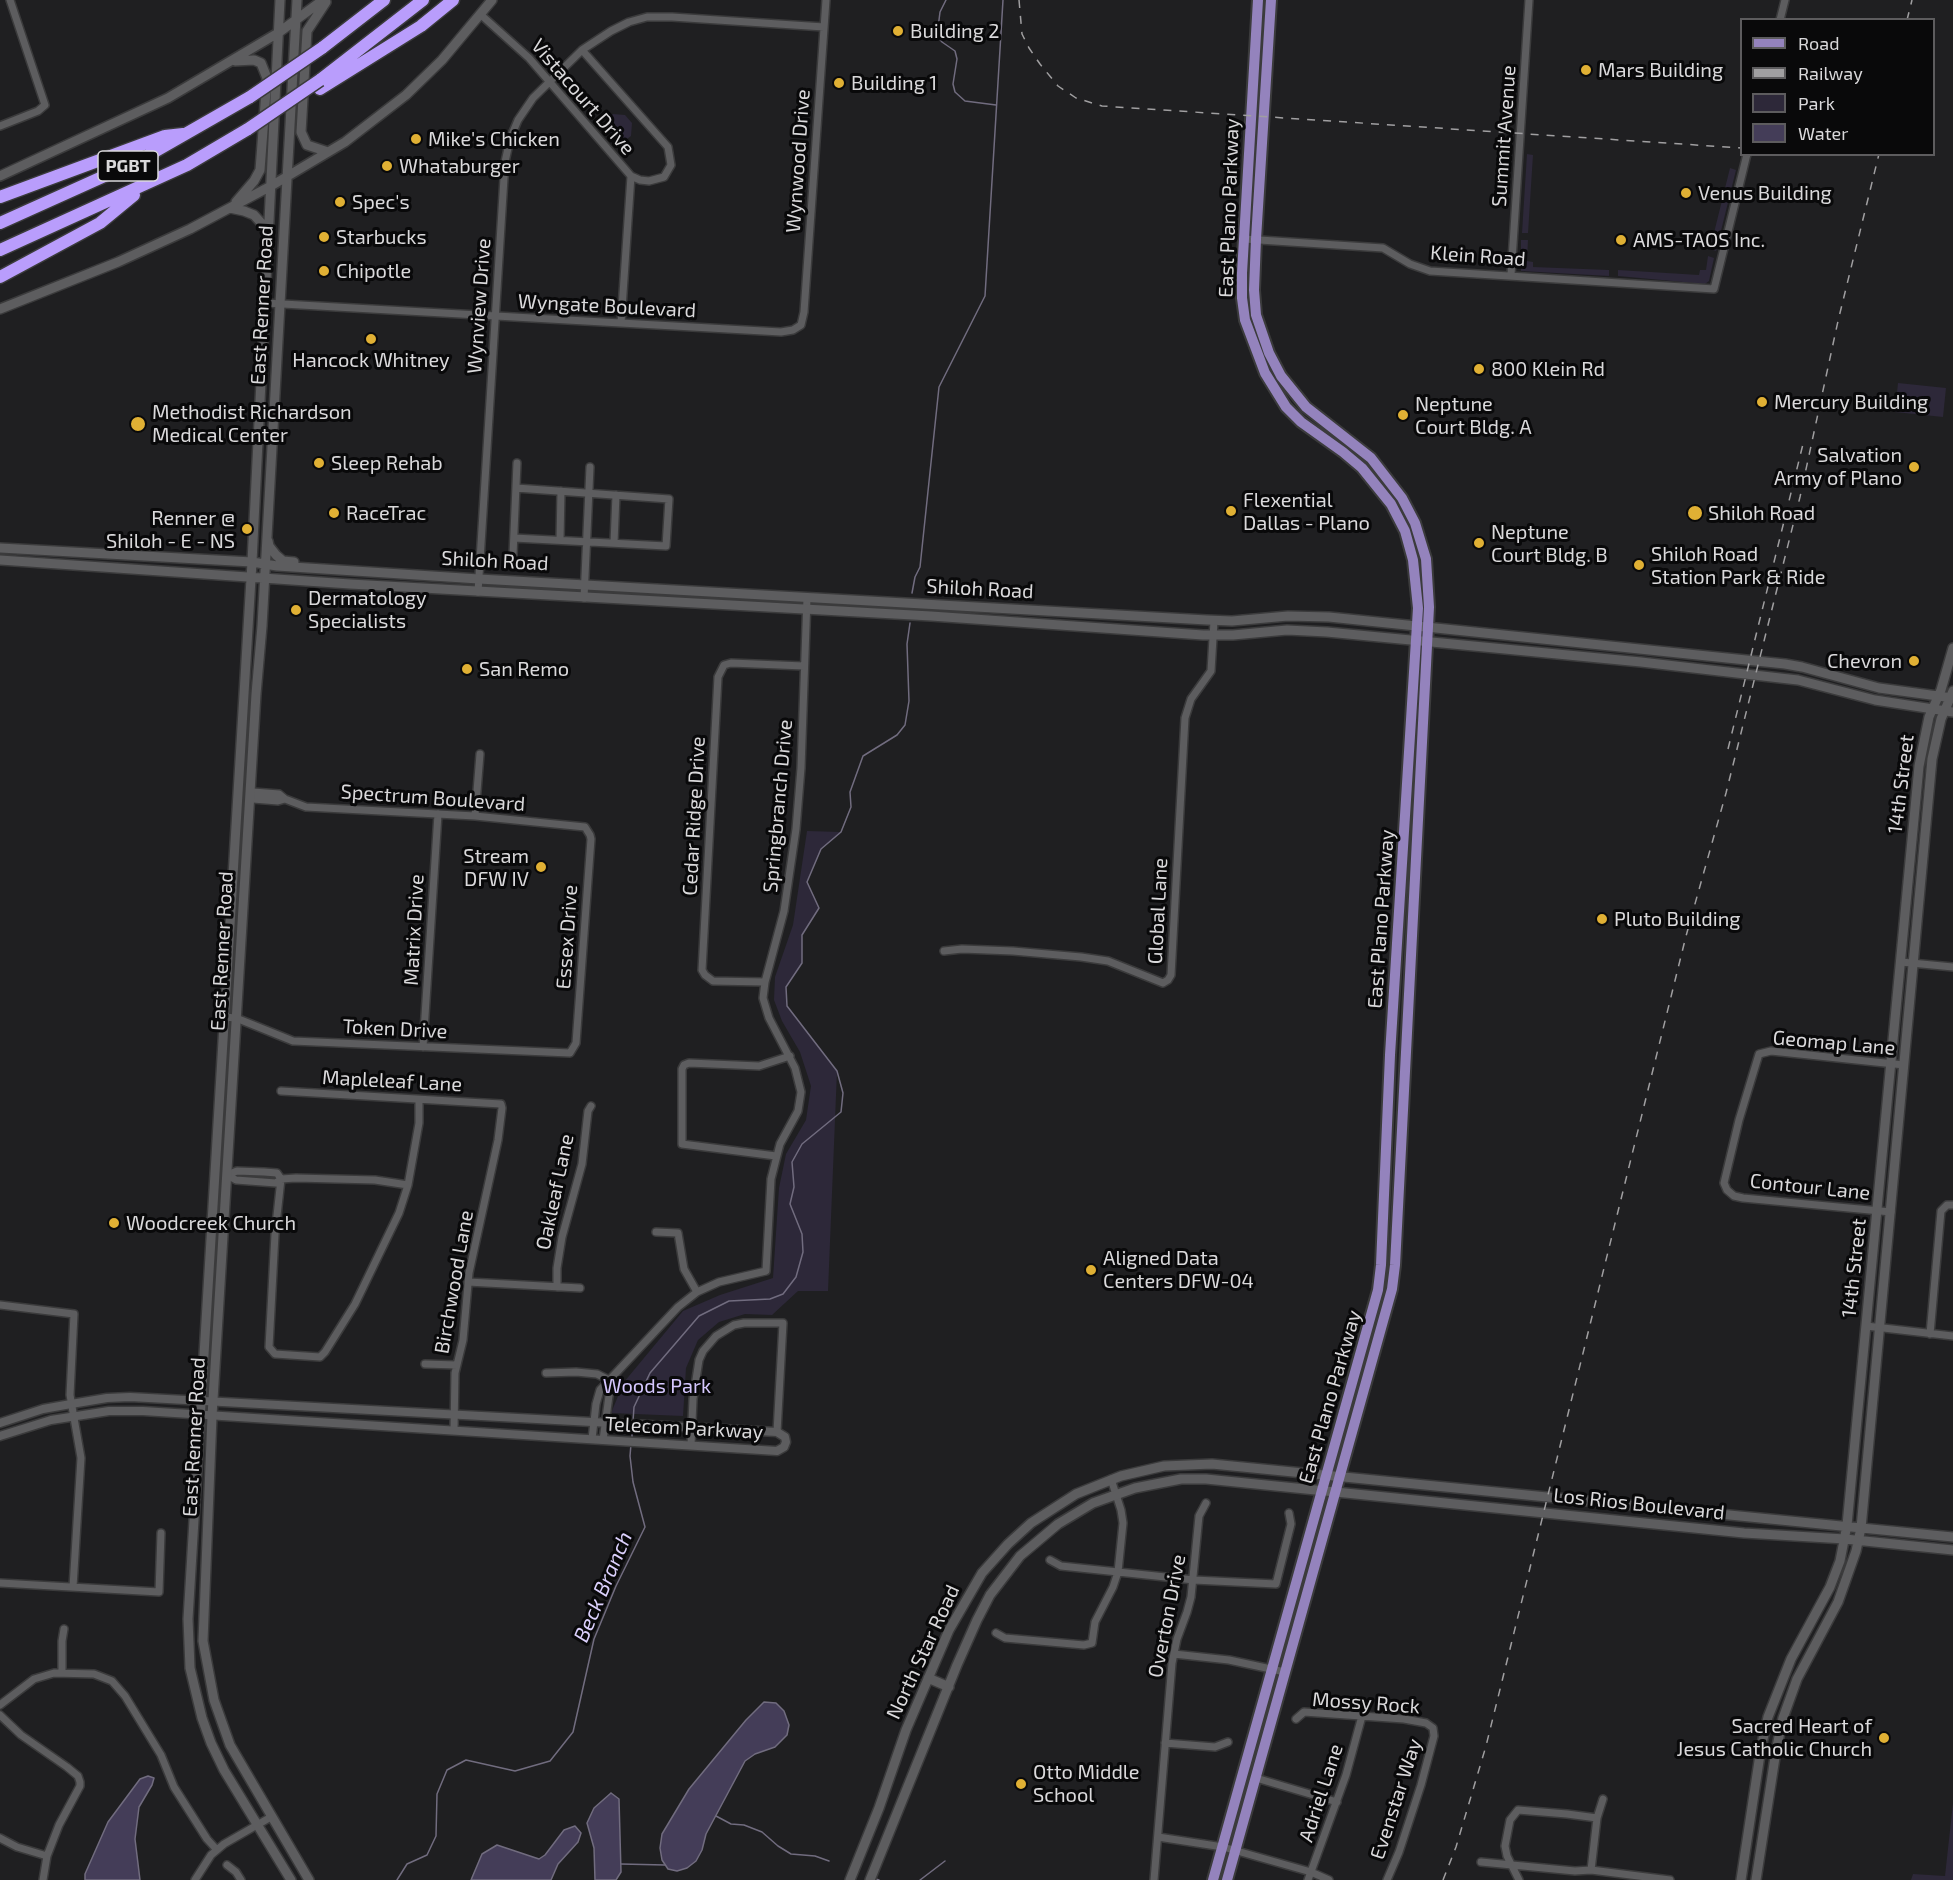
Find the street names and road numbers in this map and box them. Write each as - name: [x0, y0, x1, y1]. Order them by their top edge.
- street label: Vistacourt Drive: [526, 34, 640, 160]
- street label: Summit Avenue: [1487, 64, 1521, 208]
- street label: Wynwood Drive: [781, 88, 815, 234]
- street label: East Plano Parkway: [1214, 118, 1244, 298]
- road number: PGBT: [98, 151, 158, 181]
- street label: East Renner Road: [246, 225, 278, 385]
- street label: Wynview Drive: [462, 237, 496, 375]
- street label: Klein Road: [1429, 241, 1527, 271]
- street label: Wyngate Boulevard: [517, 289, 697, 323]
- street label: Shiloh Road: [441, 546, 549, 576]
- street label: Shiloh Road: [926, 574, 1034, 604]
- street label: Springbranch Drive: [758, 718, 798, 894]
- street label: 14th Street: [1883, 733, 1919, 835]
- street label: Cedar Ridge Drive: [678, 736, 710, 896]
- street label: Spectrum Boulevard: [340, 780, 526, 816]
- street label: East Plano Parkway: [1363, 829, 1399, 1009]
- street label: Global Lane: [1143, 857, 1173, 965]
- street label: East Renner Road: [206, 871, 238, 1031]
- street label: Matrix Drive: [399, 874, 429, 986]
- street label: Essex Drive: [551, 884, 583, 990]
- street label: Token Drive: [342, 1014, 448, 1044]
- street label: Geomap Lane: [1772, 1026, 1896, 1060]
- street label: Mapleleaf Lane: [321, 1065, 463, 1097]
- street label: Oakleaf Lane: [531, 1132, 579, 1252]
- street label: Contour Lane: [1749, 1169, 1871, 1205]
- street label: Birchwood Lane: [430, 1208, 478, 1356]
- street label: 14th Street: [1837, 1217, 1871, 1319]
- street label: East Plano Parkway: [1294, 1307, 1366, 1487]
- street label: East Renner Road: [178, 1357, 210, 1517]
- street label: Telecom Parkway: [604, 1412, 764, 1444]
- street label: Los Rios Boulevard: [1552, 1483, 1726, 1525]
- street label: Overton Drive: [1143, 1552, 1191, 1680]
- street label: North Star Road: [881, 1581, 965, 1723]
- street label: Mossy Rock: [1311, 1687, 1421, 1719]
- street label: Evenstar Way: [1365, 1736, 1427, 1862]
- street label: Adriel Lane: [1294, 1741, 1348, 1845]

